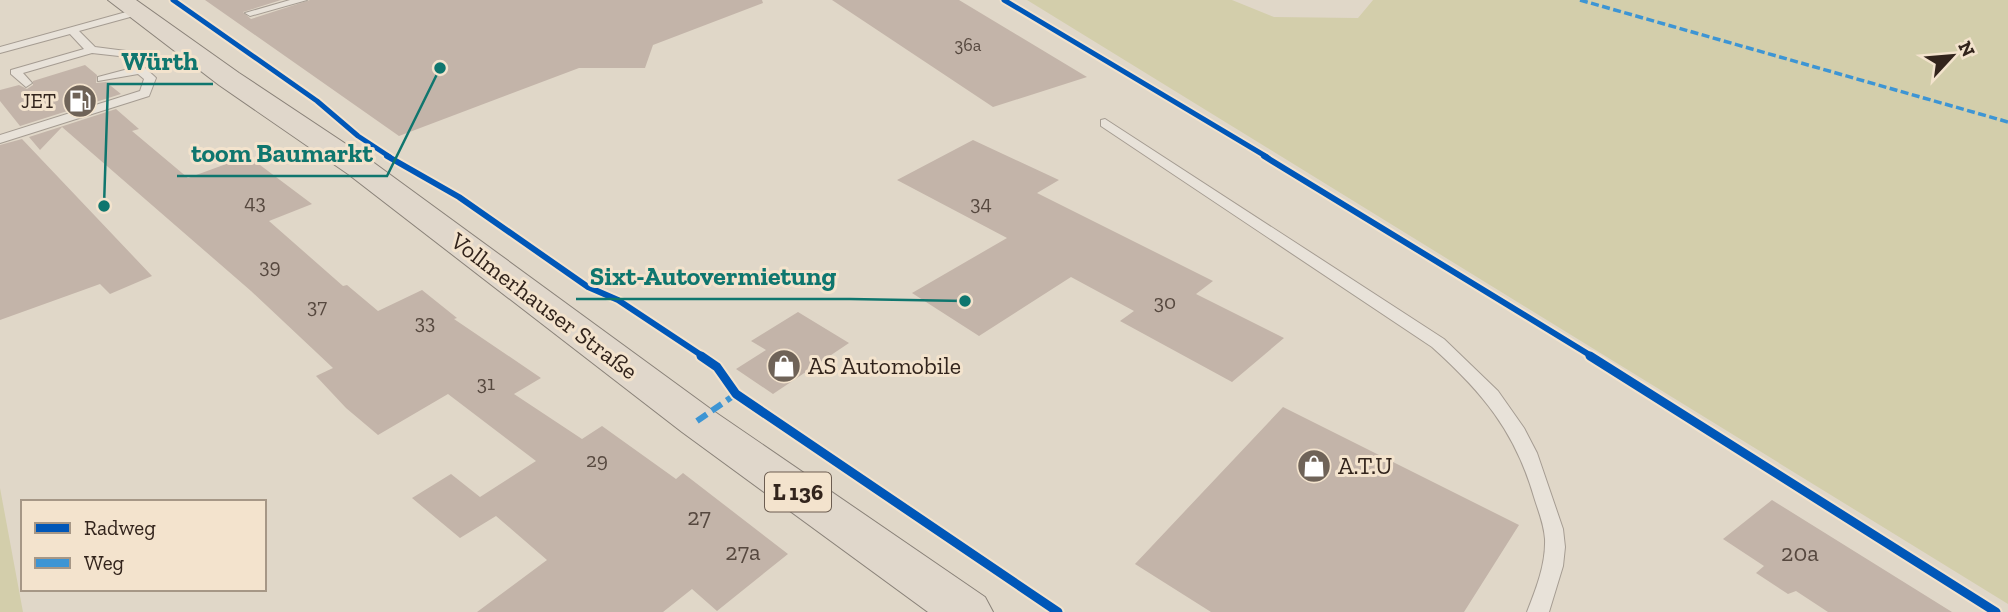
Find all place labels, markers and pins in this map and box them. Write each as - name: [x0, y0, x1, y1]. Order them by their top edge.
- callout: Würth: [108, 37, 213, 84]
- fuel station icon: JET: [61, 82, 99, 120]
- place label: JET: [21, 88, 56, 113]
- callout: toom Baumarkt: [177, 129, 387, 176]
- callout: Sixt-Autovermietung: [576, 252, 850, 299]
- shop icon: AS Automobile: [765, 347, 803, 385]
- place label: AS Automobile: [808, 351, 961, 380]
- shop icon: A.T.U: [1295, 447, 1333, 485]
- place label: A.T.U: [1338, 451, 1393, 480]

